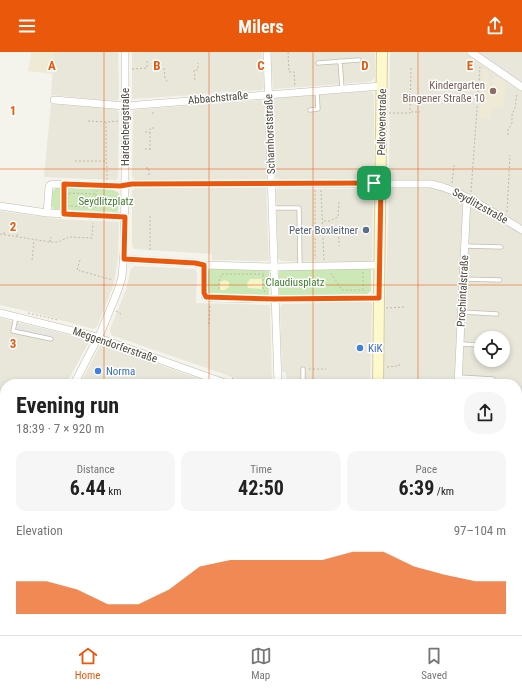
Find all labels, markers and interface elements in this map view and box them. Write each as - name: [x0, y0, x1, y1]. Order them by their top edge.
- icon: menu: [16, 15, 38, 37]
- icon: share: [484, 15, 506, 37]
- text: Milers: [238, 16, 284, 37]
- text: A: [48, 58, 56, 73]
- text: B: [153, 58, 161, 73]
- text: C: [257, 58, 265, 73]
- text: D: [361, 58, 369, 73]
- text: E: [467, 58, 474, 73]
- place label: Kindergarten Bingener Straße 10: [403, 79, 485, 105]
- marker: Kindergarten Bingener Straße 10: [488, 86, 498, 96]
- street label: Hardenbergstraße: [119, 88, 132, 166]
- street label: Pelkovenstraße: [375, 88, 389, 156]
- street label: Abbachstraße: [187, 89, 249, 107]
- street label: Scharnhorststraße: [262, 94, 278, 174]
- text: 1: [10, 103, 16, 118]
- pin: [357, 166, 391, 200]
- icon: arrive: [363, 172, 385, 194]
- street label: Seydlitzstraße: [450, 185, 510, 227]
- park label: Seydlitzplatz: [78, 195, 134, 208]
- text: 2: [10, 219, 17, 234]
- place label: Peter Boxleitner: [289, 224, 359, 237]
- marker: Peter Boxleitner: [361, 225, 371, 235]
- street label: Prochintalstraße: [455, 255, 471, 327]
- park label: Claudiusplatz: [266, 276, 325, 289]
- street label: Meggendorferstraße: [71, 324, 159, 366]
- map controls: [474, 331, 510, 367]
- button: locate: [474, 331, 510, 367]
- text: 3: [10, 336, 16, 351]
- place label: KiK: [368, 342, 383, 355]
- marker: KiK: [355, 343, 365, 353]
- place label: Norma: [106, 365, 135, 378]
- marker: Norma: [93, 366, 103, 376]
- button: share: [464, 392, 506, 434]
- text: Evening run: [16, 393, 119, 418]
- text: 18:39 · 7 × 920 m: [16, 421, 104, 436]
- text: Distance: [77, 463, 115, 476]
- text: Time: [250, 463, 272, 476]
- text: Pace: [416, 463, 437, 476]
- text: 6.44: [70, 476, 106, 500]
- text: 42:50: [238, 476, 284, 500]
- text: 6:39: [398, 476, 434, 500]
- text: km: [106, 485, 122, 498]
- text: /km: [434, 485, 454, 498]
- text: Elevation: [16, 523, 63, 538]
- text: 97–104 m: [454, 523, 506, 538]
- tab: Home: [75, 645, 100, 682]
- tab: Map: [250, 645, 272, 682]
- tab: Saved: [421, 645, 447, 682]

